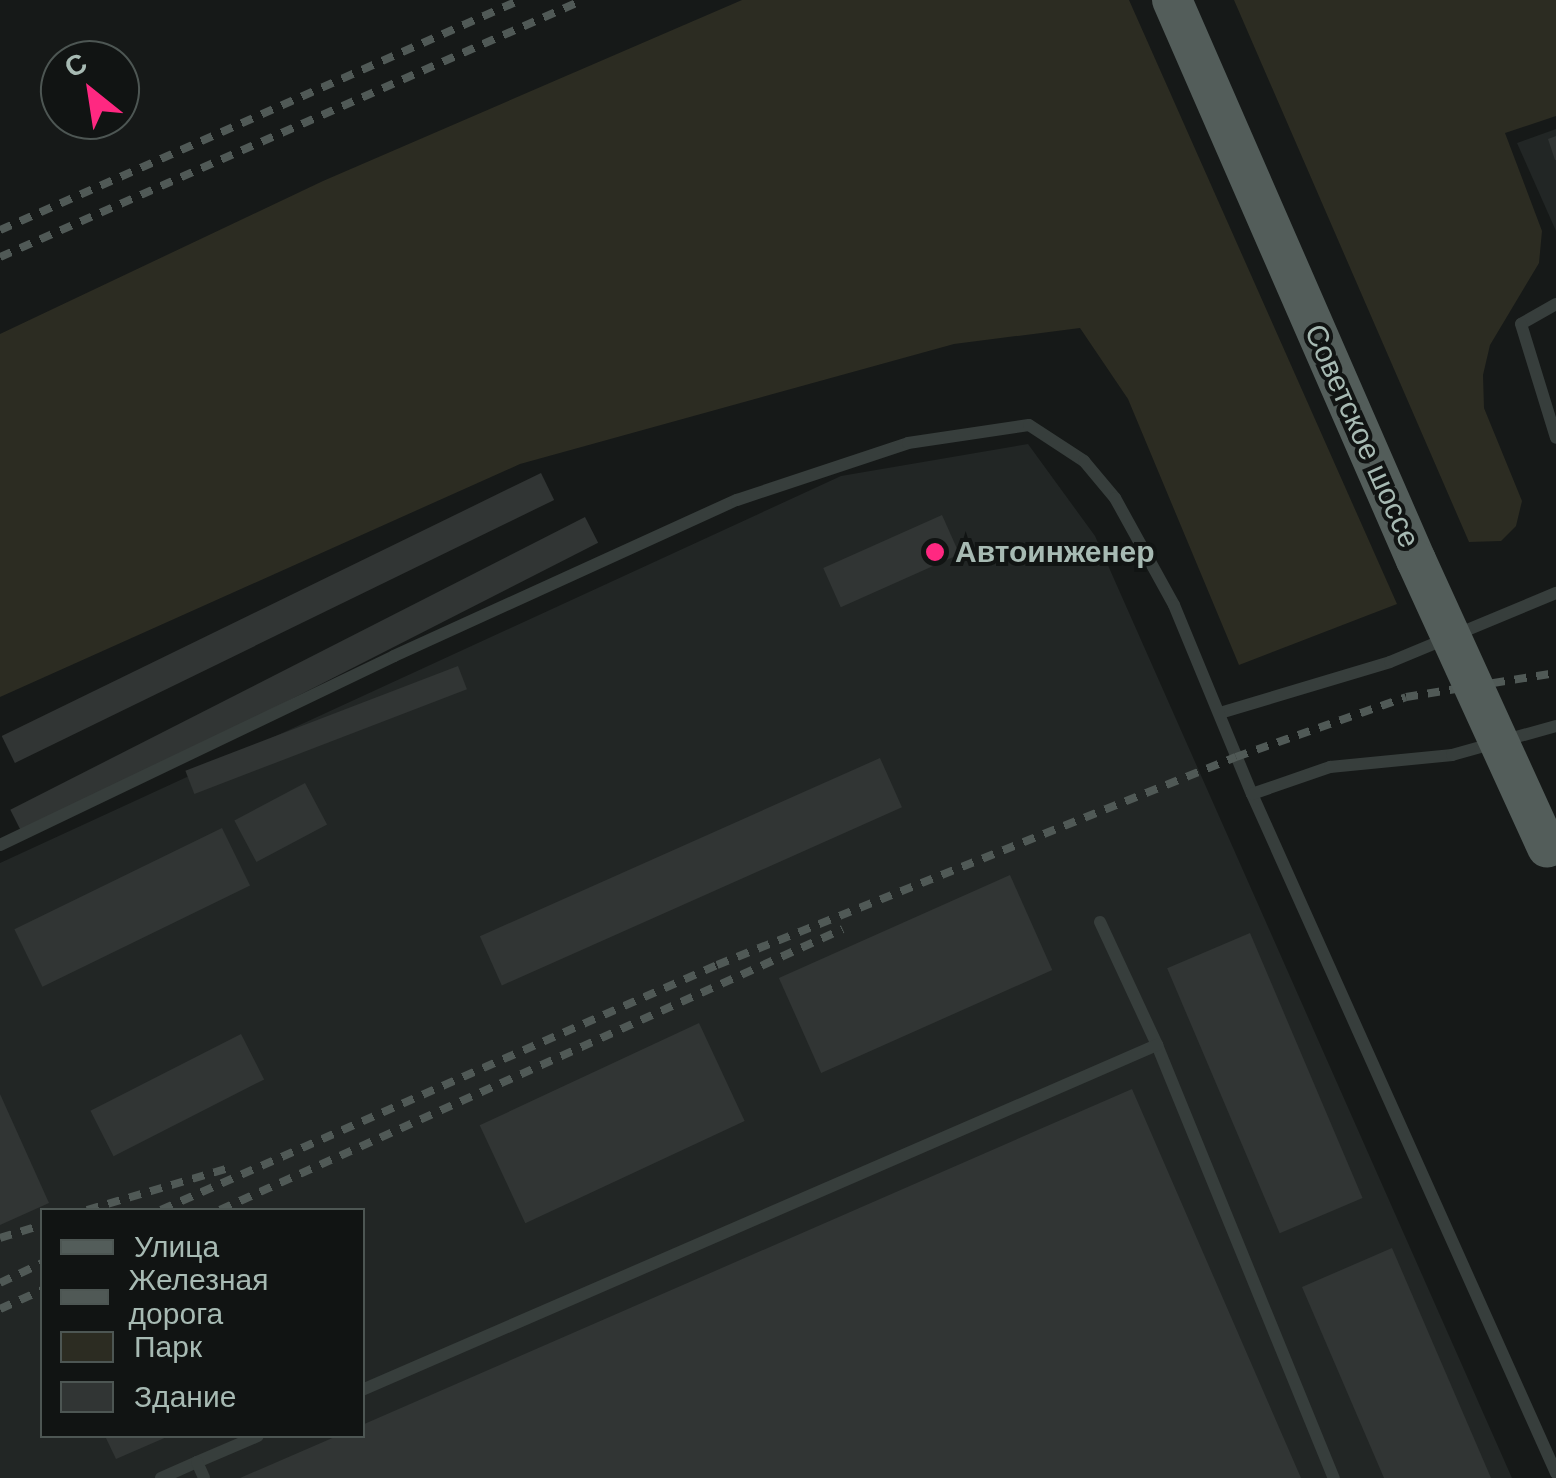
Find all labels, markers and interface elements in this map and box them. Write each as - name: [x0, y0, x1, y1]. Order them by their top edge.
- north arrow: [40, 40, 140, 140]
- text: С: [59, 47, 92, 84]
- street label: Советское шоссе: [1297, 319, 1427, 553]
- place label: Автоинженер: [955, 534, 1155, 570]
- marker: Автоинженер: [924, 541, 946, 563]
- legend: [40, 1208, 365, 1438]
- text: Улица: [134, 1230, 219, 1263]
- text: Железная дорога: [129, 1263, 268, 1330]
- text: Парк: [134, 1330, 202, 1363]
- text: Здание: [134, 1380, 236, 1413]

